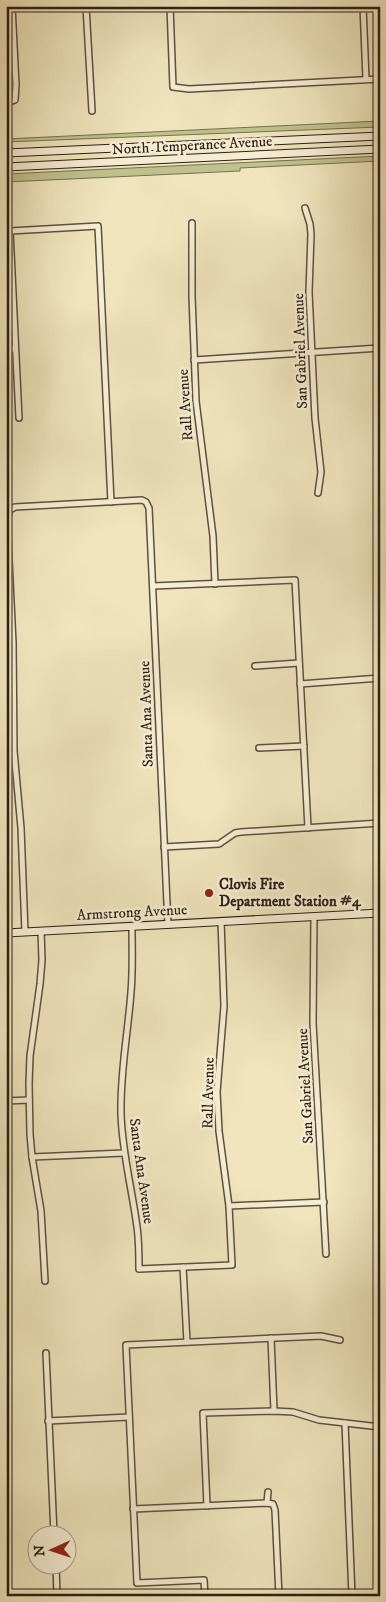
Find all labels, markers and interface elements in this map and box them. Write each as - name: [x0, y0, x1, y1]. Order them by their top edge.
- street label: North Temperance Avenue: [111, 132, 273, 159]
- street label: San Gabriel Avenue: [289, 293, 312, 409]
- street label: Rall Avenue: [174, 368, 197, 441]
- street label: Santa Ana Avenue: [135, 660, 158, 768]
- place label: Clovis Fire Department Station #4: [219, 875, 362, 911]
- marker: Clovis Fire Department Station #4: [203, 887, 215, 899]
- street label: Armstrong Avenue: [76, 900, 188, 925]
- street label: San Gabriel Avenue: [293, 1028, 318, 1144]
- street label: Rall Avenue: [198, 1057, 219, 1129]
- street label: Santa Ana Avenue: [125, 1117, 158, 1225]
- north arrow: [28, 1524, 78, 1574]
- text: N: [31, 1544, 49, 1557]

